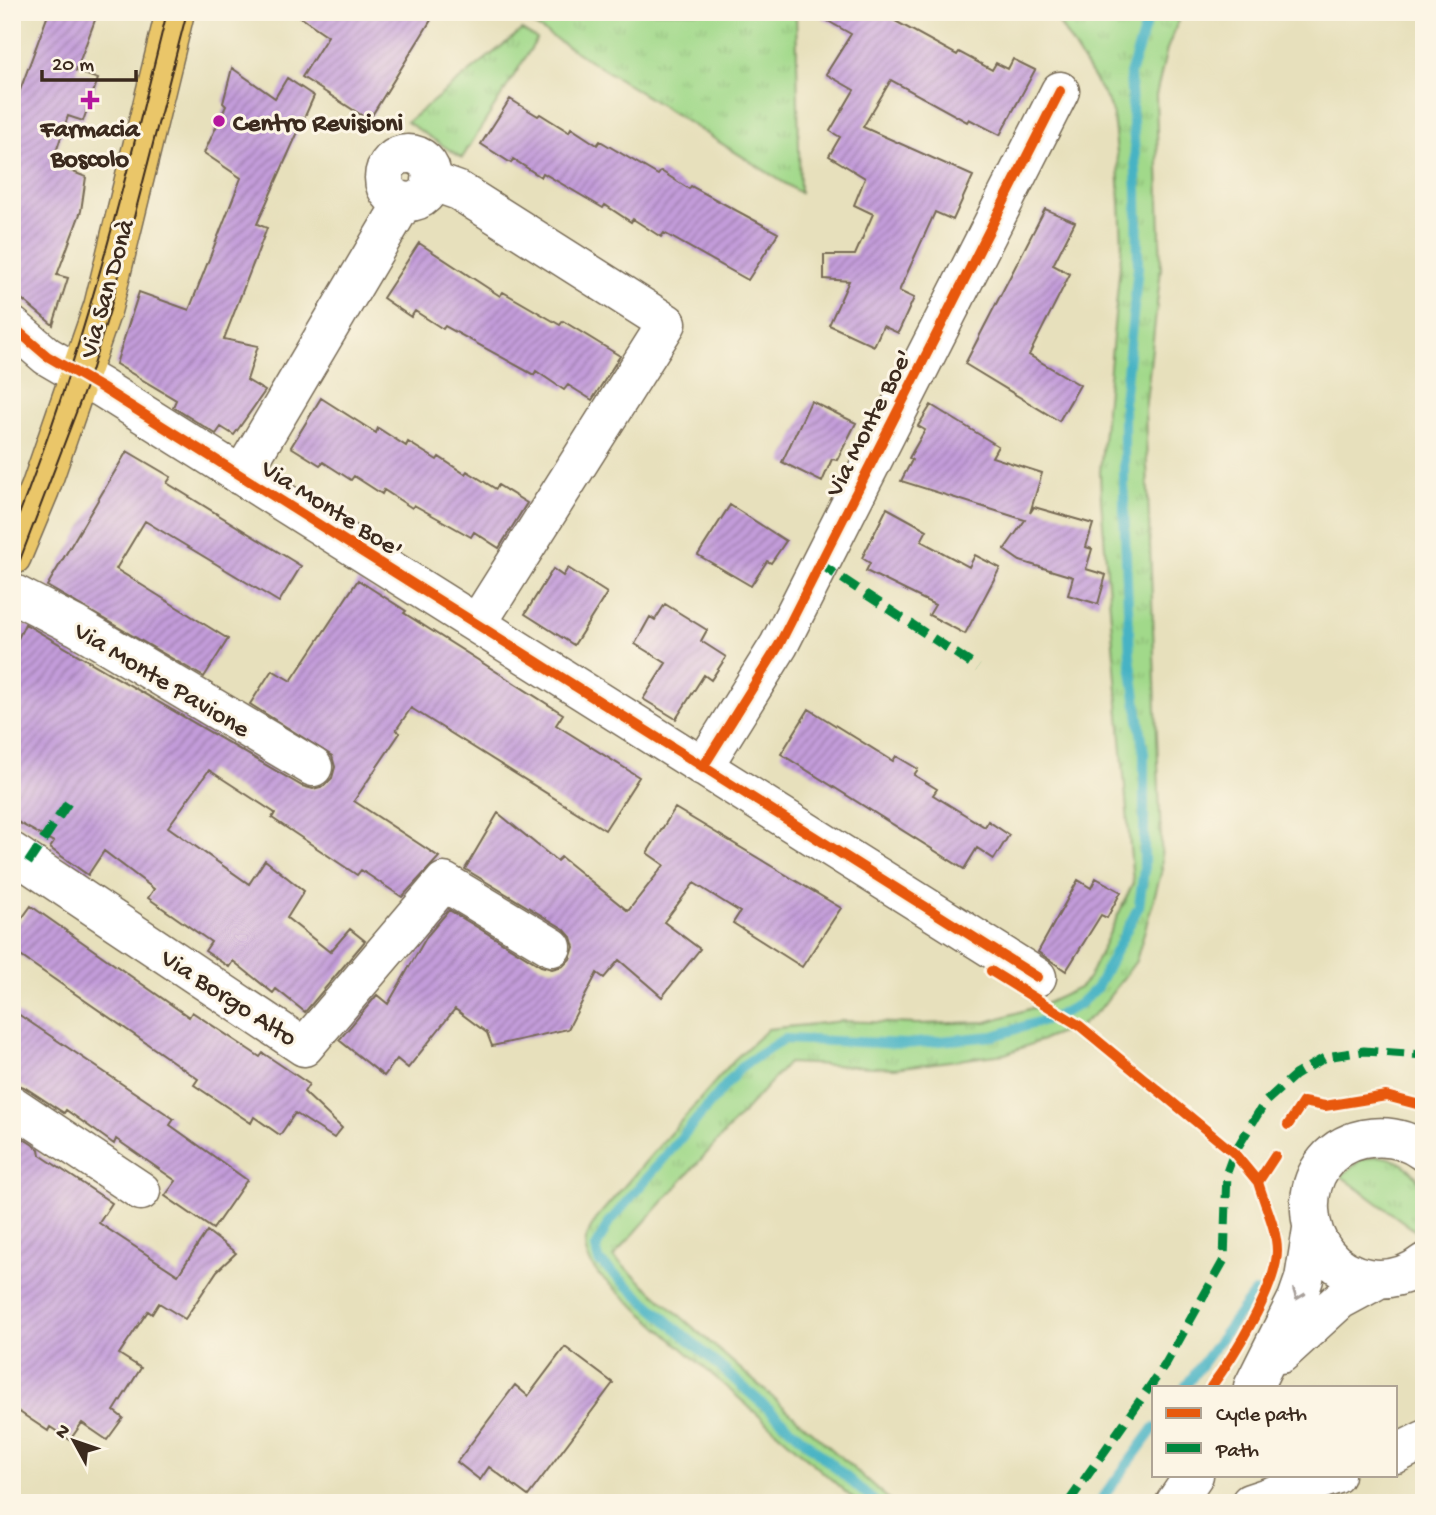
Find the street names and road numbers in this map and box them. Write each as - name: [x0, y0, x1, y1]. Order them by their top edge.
- street label: Via San Donà: [74, 215, 144, 363]
- street label: Via Monte Boe': [820, 345, 921, 504]
- street label: Via Monte Boe': [253, 454, 407, 567]
- street label: Via Monte Pavione: [66, 617, 255, 747]
- street label: Via Borgo Alto: [153, 944, 302, 1055]

